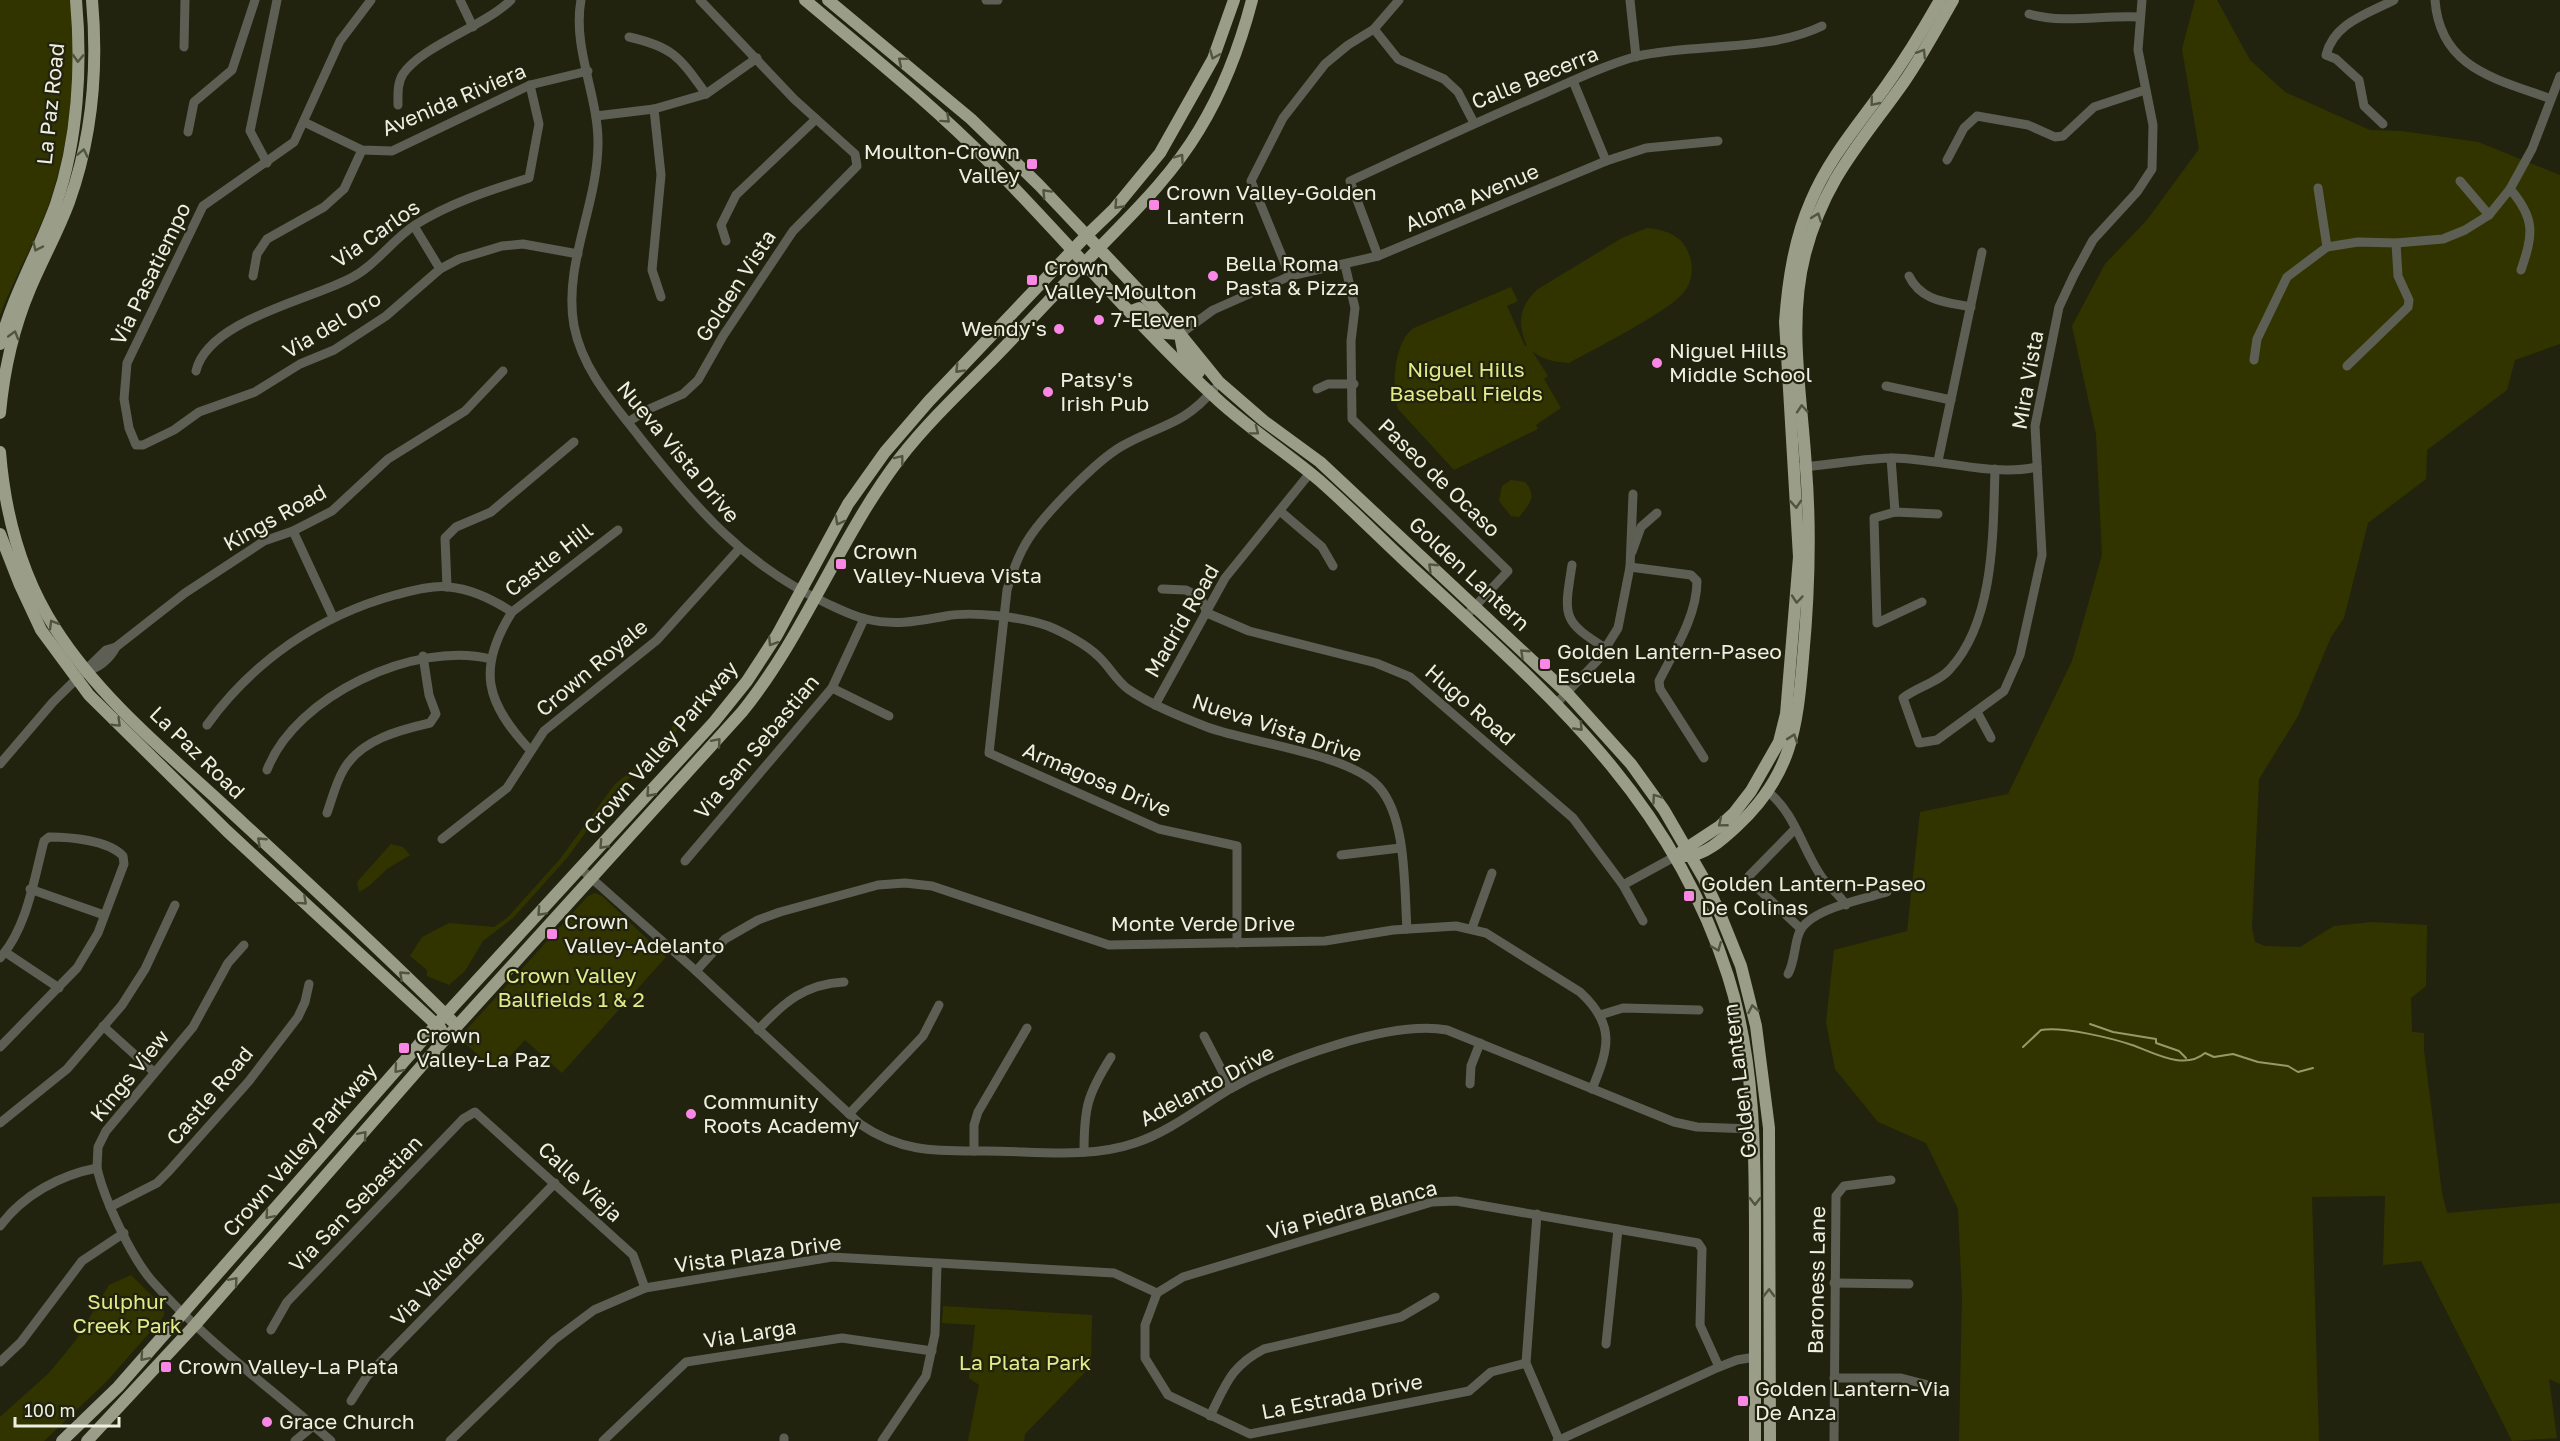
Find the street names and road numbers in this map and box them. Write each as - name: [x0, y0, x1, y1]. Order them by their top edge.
- street label: Calle Becerra: [1467, 40, 1602, 114]
- street label: La Paz Road: [31, 42, 69, 166]
- street label: Avenida Riviera: [378, 57, 530, 141]
- street label: Aloma Avenue: [1401, 157, 1542, 237]
- street label: Via Carlos: [326, 193, 424, 273]
- street label: Via Pasatiempo: [104, 198, 196, 349]
- street label: Golden Vista: [689, 225, 781, 346]
- street label: Via del Oro: [278, 285, 385, 364]
- street label: Mira Vista: [2006, 328, 2048, 431]
- street label: Nueva Vista Drive: [612, 375, 746, 528]
- street label: Paseo de Ocaso: [1373, 413, 1506, 542]
- street label: Kings Road: [218, 478, 331, 556]
- street label: Golden Lantern: [1404, 511, 1535, 636]
- street label: Castle Hill: [499, 517, 598, 602]
- street label: Madrid Road: [1138, 559, 1224, 682]
- street label: Crown Royale: [530, 613, 652, 721]
- street label: Crown Valley Parkway: [578, 655, 743, 840]
- street label: Hugo Road: [1420, 658, 1521, 750]
- street label: Via San Sebastian: [688, 669, 824, 824]
- street label: Nueva Vista Drive: [1189, 687, 1366, 767]
- street label: La Paz Road: [145, 701, 251, 804]
- street label: Armagosa Drive: [1019, 736, 1175, 822]
- street label: Monte Verde Drive: [1111, 910, 1295, 936]
- street label: Golden Lantern: [1717, 1002, 1761, 1160]
- street label: Kings View: [84, 1024, 174, 1127]
- street label: Adelanto Drive: [1135, 1039, 1278, 1131]
- street label: Castle Road: [160, 1041, 258, 1150]
- street label: Crown Valley Parkway: [217, 1057, 382, 1242]
- street label: Via San Sebastian: [283, 1129, 427, 1277]
- street label: Calle Vieja: [533, 1136, 628, 1227]
- street label: Via Piedra Blanca: [1264, 1174, 1440, 1244]
- street label: Baroness Lane: [1802, 1206, 1830, 1354]
- street label: Via Valverde: [385, 1224, 490, 1331]
- street label: Vista Plaza Drive: [673, 1228, 843, 1278]
- street label: Via Larga: [702, 1313, 798, 1353]
- street label: La Estrada Drive: [1259, 1368, 1425, 1424]

